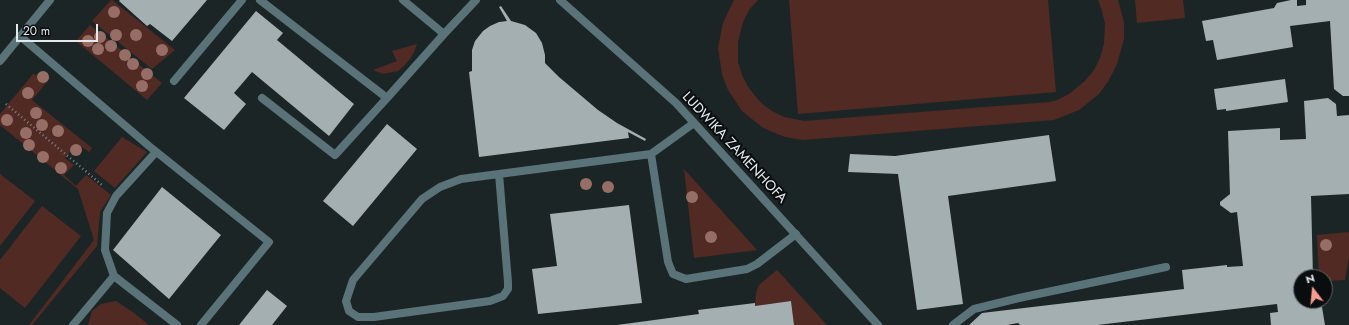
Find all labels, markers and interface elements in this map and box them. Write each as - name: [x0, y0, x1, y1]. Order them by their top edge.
- scale bar: [18, 16, 100, 42]
- text: 20 m: [23, 22, 50, 40]
- street label: LUDWIKA ZAMENHOFA: [678, 89, 790, 207]
- north arrow: [1293, 269, 1333, 309]
- text: N: [1304, 270, 1316, 287]

